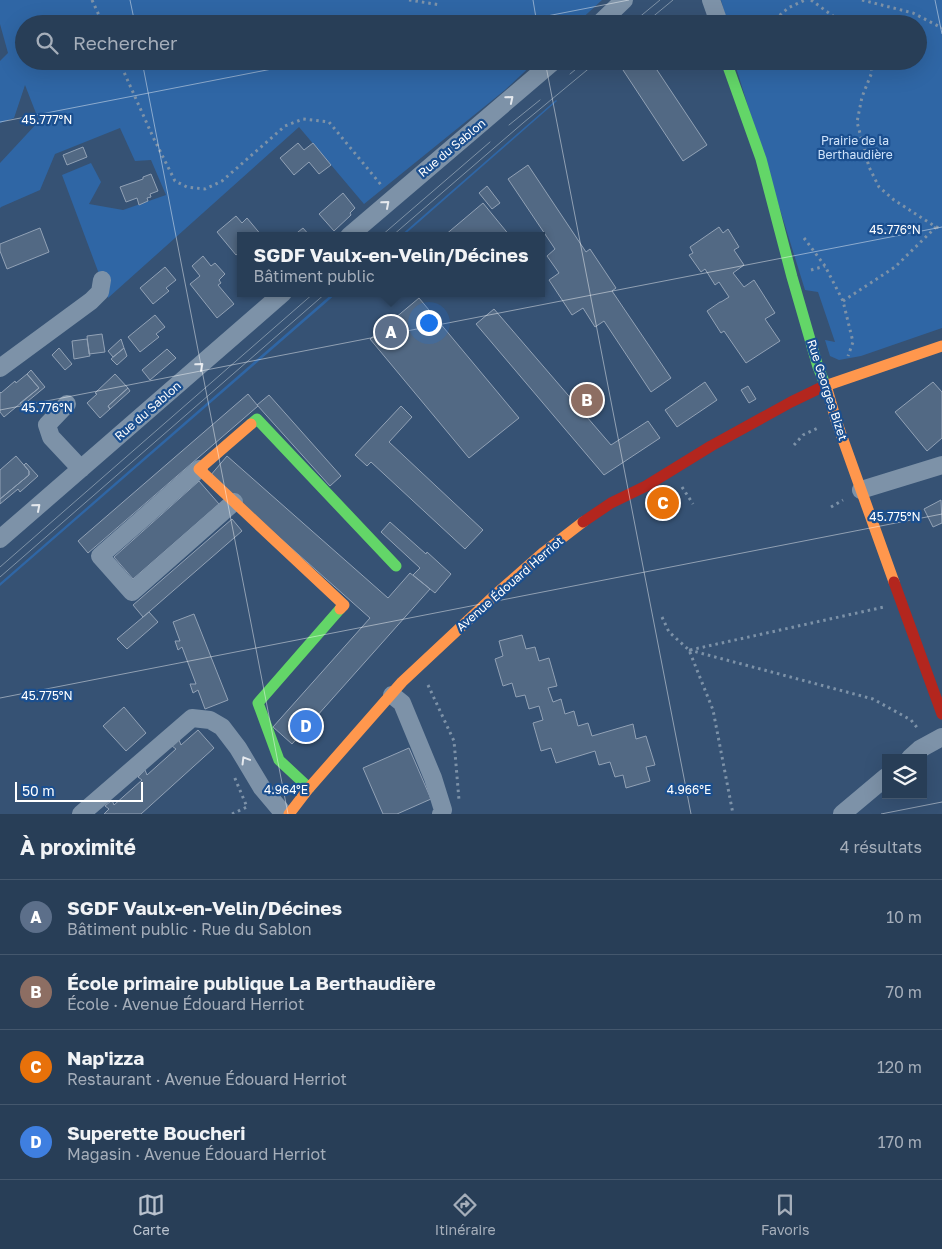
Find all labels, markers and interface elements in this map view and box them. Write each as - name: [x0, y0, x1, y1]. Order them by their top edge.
- search box: [15, 15, 927, 70]
- icon: search: [33, 29, 61, 57]
- text: Rechercher: [73, 31, 178, 54]
- one-way arrow: [504, 96, 513, 104]
- text: 45.777°N: [22, 112, 72, 127]
- street label: Rue du Sablon: [415, 115, 488, 180]
- park label: Prairie de la Berthaudière: [817, 133, 893, 162]
- one-way arrow: [381, 200, 390, 209]
- text: 45.776°N: [869, 222, 921, 237]
- popup: [237, 232, 545, 297]
- text: SGDF Vaulx-en-Velin/Décines: [253, 243, 529, 266]
- text: Bâtiment public: [253, 266, 375, 286]
- your location: [416, 310, 442, 336]
- pin: A: [375, 313, 407, 351]
- street label: Rue Georges Bizet: [804, 338, 851, 442]
- one-way arrow: [194, 363, 203, 372]
- street label: Rue du Sablon: [111, 378, 184, 443]
- pin: B: [571, 381, 603, 419]
- text: 45.776°N: [21, 400, 73, 415]
- pin: C: [647, 484, 679, 522]
- one-way arrow: [31, 504, 40, 513]
- text: 45.775°N: [869, 509, 921, 524]
- street label: Avenue Édouard Herriot: [453, 533, 566, 634]
- text: 45.775°N: [21, 688, 73, 703]
- pin: D: [290, 707, 322, 745]
- map controls: [882, 754, 927, 799]
- button: layers: [882, 754, 927, 799]
- one-way arrow: [242, 757, 252, 766]
- scale bar: [15, 779, 142, 802]
- text: 50 m: [22, 782, 55, 799]
- text: 4.964°E: [264, 782, 308, 797]
- text: 4.966°E: [667, 782, 711, 797]
- text: À proximité: [20, 834, 136, 860]
- text: 4 résultats: [840, 837, 922, 857]
- text: SGDF Vaulx-en-Velin/Décines: [67, 896, 342, 919]
- text: A: [30, 907, 42, 927]
- text: 10 m: [886, 907, 922, 927]
- text: Bâtiment public · Rue du Sablon: [67, 919, 312, 939]
- text: École primaire publique La Berthaudière: [67, 971, 436, 994]
- text: B: [30, 982, 42, 1002]
- text: 70 m: [885, 982, 922, 1002]
- text: École · Avenue Édouard Herriot: [67, 994, 304, 1014]
- text: Nap'izza: [67, 1046, 144, 1069]
- text: C: [30, 1057, 42, 1077]
- text: 120 m: [877, 1057, 922, 1077]
- text: Restaurant · Avenue Édouard Herriot: [67, 1069, 347, 1089]
- text: Superette Boucheri: [67, 1121, 246, 1144]
- text: D: [30, 1132, 42, 1152]
- text: 170 m: [878, 1132, 922, 1152]
- text: Magasin · Avenue Édouard Herriot: [67, 1144, 326, 1164]
- tab: Carte: [133, 1191, 170, 1238]
- tab: Itinéraire: [435, 1191, 496, 1238]
- tab: Favoris: [761, 1191, 809, 1238]

